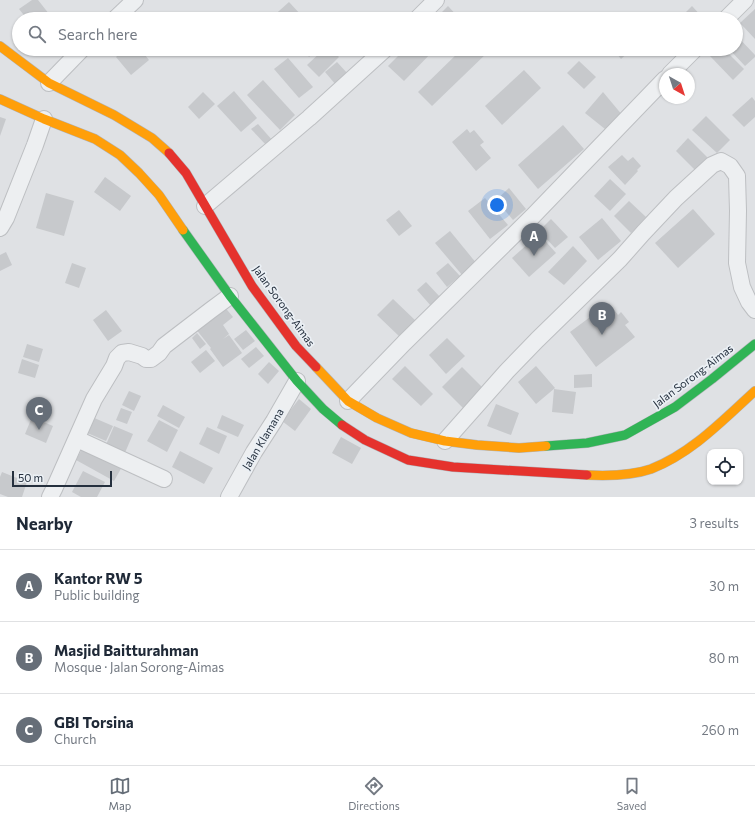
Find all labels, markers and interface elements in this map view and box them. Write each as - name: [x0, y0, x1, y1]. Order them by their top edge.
- search box: [12, 12, 743, 56]
- icon: search: [26, 23, 48, 45]
- text: Search here: [58, 25, 137, 43]
- north arrow: [659, 68, 695, 104]
- your location: [487, 195, 507, 215]
- pin: A: [521, 223, 547, 256]
- street label: Jalan Sorong-Aimas: [250, 263, 318, 349]
- pin: B: [589, 302, 615, 335]
- street label: Jalan Sorong-Aimas: [650, 341, 736, 411]
- pin: C: [26, 397, 52, 430]
- street label: Jalan Klamana: [239, 406, 287, 472]
- map controls: [707, 449, 743, 485]
- button: locate: [707, 449, 743, 485]
- scale bar: [12, 469, 112, 488]
- text: 50 m: [18, 471, 43, 484]
- text: Nearby: [16, 513, 73, 534]
- text: 3 results: [690, 515, 739, 531]
- text: Kantor RW 5: [54, 569, 143, 587]
- text: A: [24, 578, 34, 594]
- text: 30 m: [709, 578, 739, 594]
- text: Public building: [54, 587, 140, 603]
- text: Masjid Baitturahman: [54, 641, 199, 659]
- text: B: [25, 650, 33, 666]
- text: 80 m: [709, 650, 739, 666]
- text: Mosque · Jalan Sorong-Aimas: [54, 659, 224, 675]
- text: GBI Torsina: [54, 713, 134, 731]
- text: C: [25, 722, 33, 738]
- text: 260 m: [702, 722, 739, 738]
- text: Church: [54, 731, 96, 747]
- tab: Map: [109, 775, 131, 812]
- tab: Directions: [348, 775, 400, 812]
- tab: Saved: [617, 775, 646, 812]

